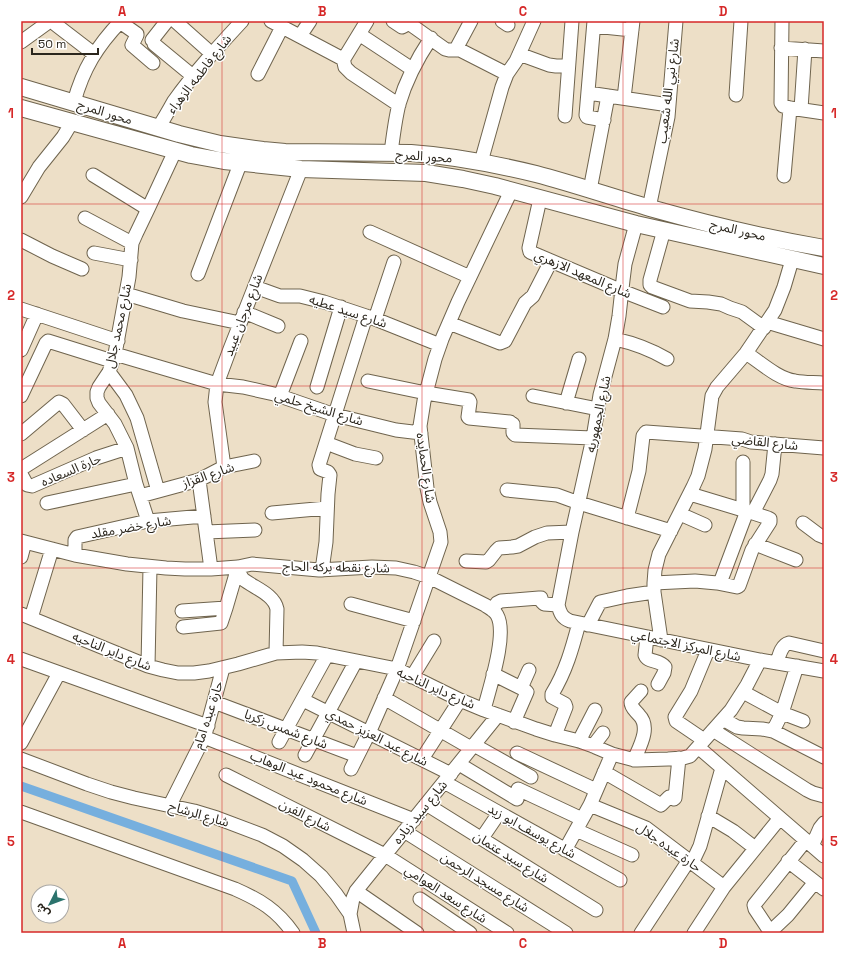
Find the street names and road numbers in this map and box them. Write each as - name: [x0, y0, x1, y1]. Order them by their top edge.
- street label: شارع فاطمه الزهراء: [163, 31, 237, 118]
- street label: شارع نبي الله شعيب: [653, 38, 685, 145]
- street label: محور المرج: [75, 96, 135, 130]
- street label: محور المرج: [395, 146, 453, 168]
- street label: محور المرج: [708, 215, 768, 247]
- street label: شارع المعهد الازهري: [531, 246, 634, 304]
- street label: شارع مرجان عبيد: [220, 272, 268, 359]
- street label: شارع محمد جلال: [101, 282, 137, 370]
- street label: شارع سيد عطيه: [306, 290, 389, 333]
- street label: شارع الجمهوريه: [582, 374, 616, 454]
- street label: شارع الشيخ حلمي: [272, 386, 365, 431]
- street label: شارع القاضي: [731, 430, 799, 456]
- street label: شارع الحمايده: [411, 432, 439, 505]
- street label: حارة السعاده: [38, 450, 104, 490]
- street label: شارع القزاز: [179, 458, 237, 494]
- street label: شارع خضر مقلد: [90, 512, 173, 544]
- street label: شارع نقطه بركه الحاج: [282, 558, 390, 578]
- street label: شارع المركز الاجتماعي: [629, 625, 742, 667]
- street label: شارع داير الناحيه: [69, 627, 154, 676]
- street label: شارع داير الناحيه: [393, 663, 478, 715]
- street label: حارة عبده امام: [189, 678, 228, 752]
- street label: شارع عبد العزيز حمدي: [322, 704, 431, 772]
- street label: شارع شمس زكريا: [241, 705, 330, 755]
- street label: شارع محمود عبد الوهاب: [247, 747, 370, 811]
- street label: شارع سيد زياده: [389, 777, 453, 849]
- street label: شارع الفرن: [275, 795, 334, 837]
- street label: شارع الرشاح: [166, 797, 231, 833]
- street label: شارع يوسف ابو زيد: [484, 800, 579, 864]
- street label: حارة عبده جلال: [633, 818, 705, 876]
- street label: شارع سيد عتمان: [469, 827, 552, 889]
- street label: شارع مسجد الرحمن: [437, 848, 532, 918]
- street label: شارع سعد العوامي: [401, 861, 490, 929]

